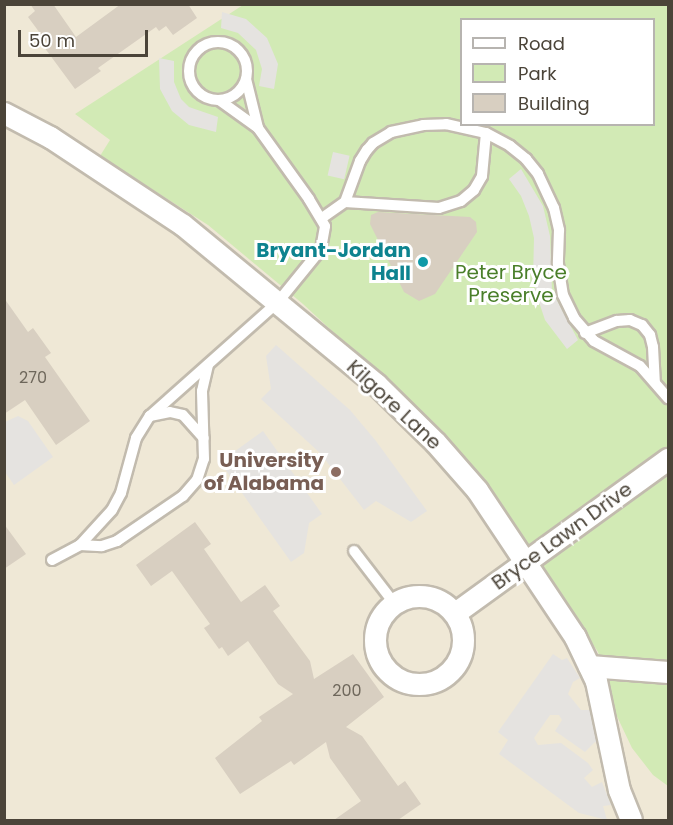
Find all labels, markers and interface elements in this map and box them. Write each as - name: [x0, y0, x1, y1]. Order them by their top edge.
- scale bar: [21, 18, 152, 56]
- legend: [460, 18, 655, 126]
- text: 50 m: [29, 28, 75, 53]
- text: Road: [518, 31, 565, 56]
- text: Park: [518, 61, 557, 86]
- text: Building: [518, 91, 590, 116]
- place label: Bryant-Jordan Hall: [256, 238, 411, 285]
- marker: Bryant-Jordan Hall: [416, 255, 430, 269]
- park label: Peter Bryce Preserve: [455, 260, 567, 307]
- street label: Kilgore Lane: [342, 355, 446, 455]
- house number: 270: [19, 368, 47, 388]
- place label: University of Alabama: [204, 448, 324, 495]
- marker: University of Alabama: [329, 465, 343, 479]
- street label: Bryce Lawn Drive: [487, 477, 637, 595]
- house number: 200: [332, 681, 362, 701]

